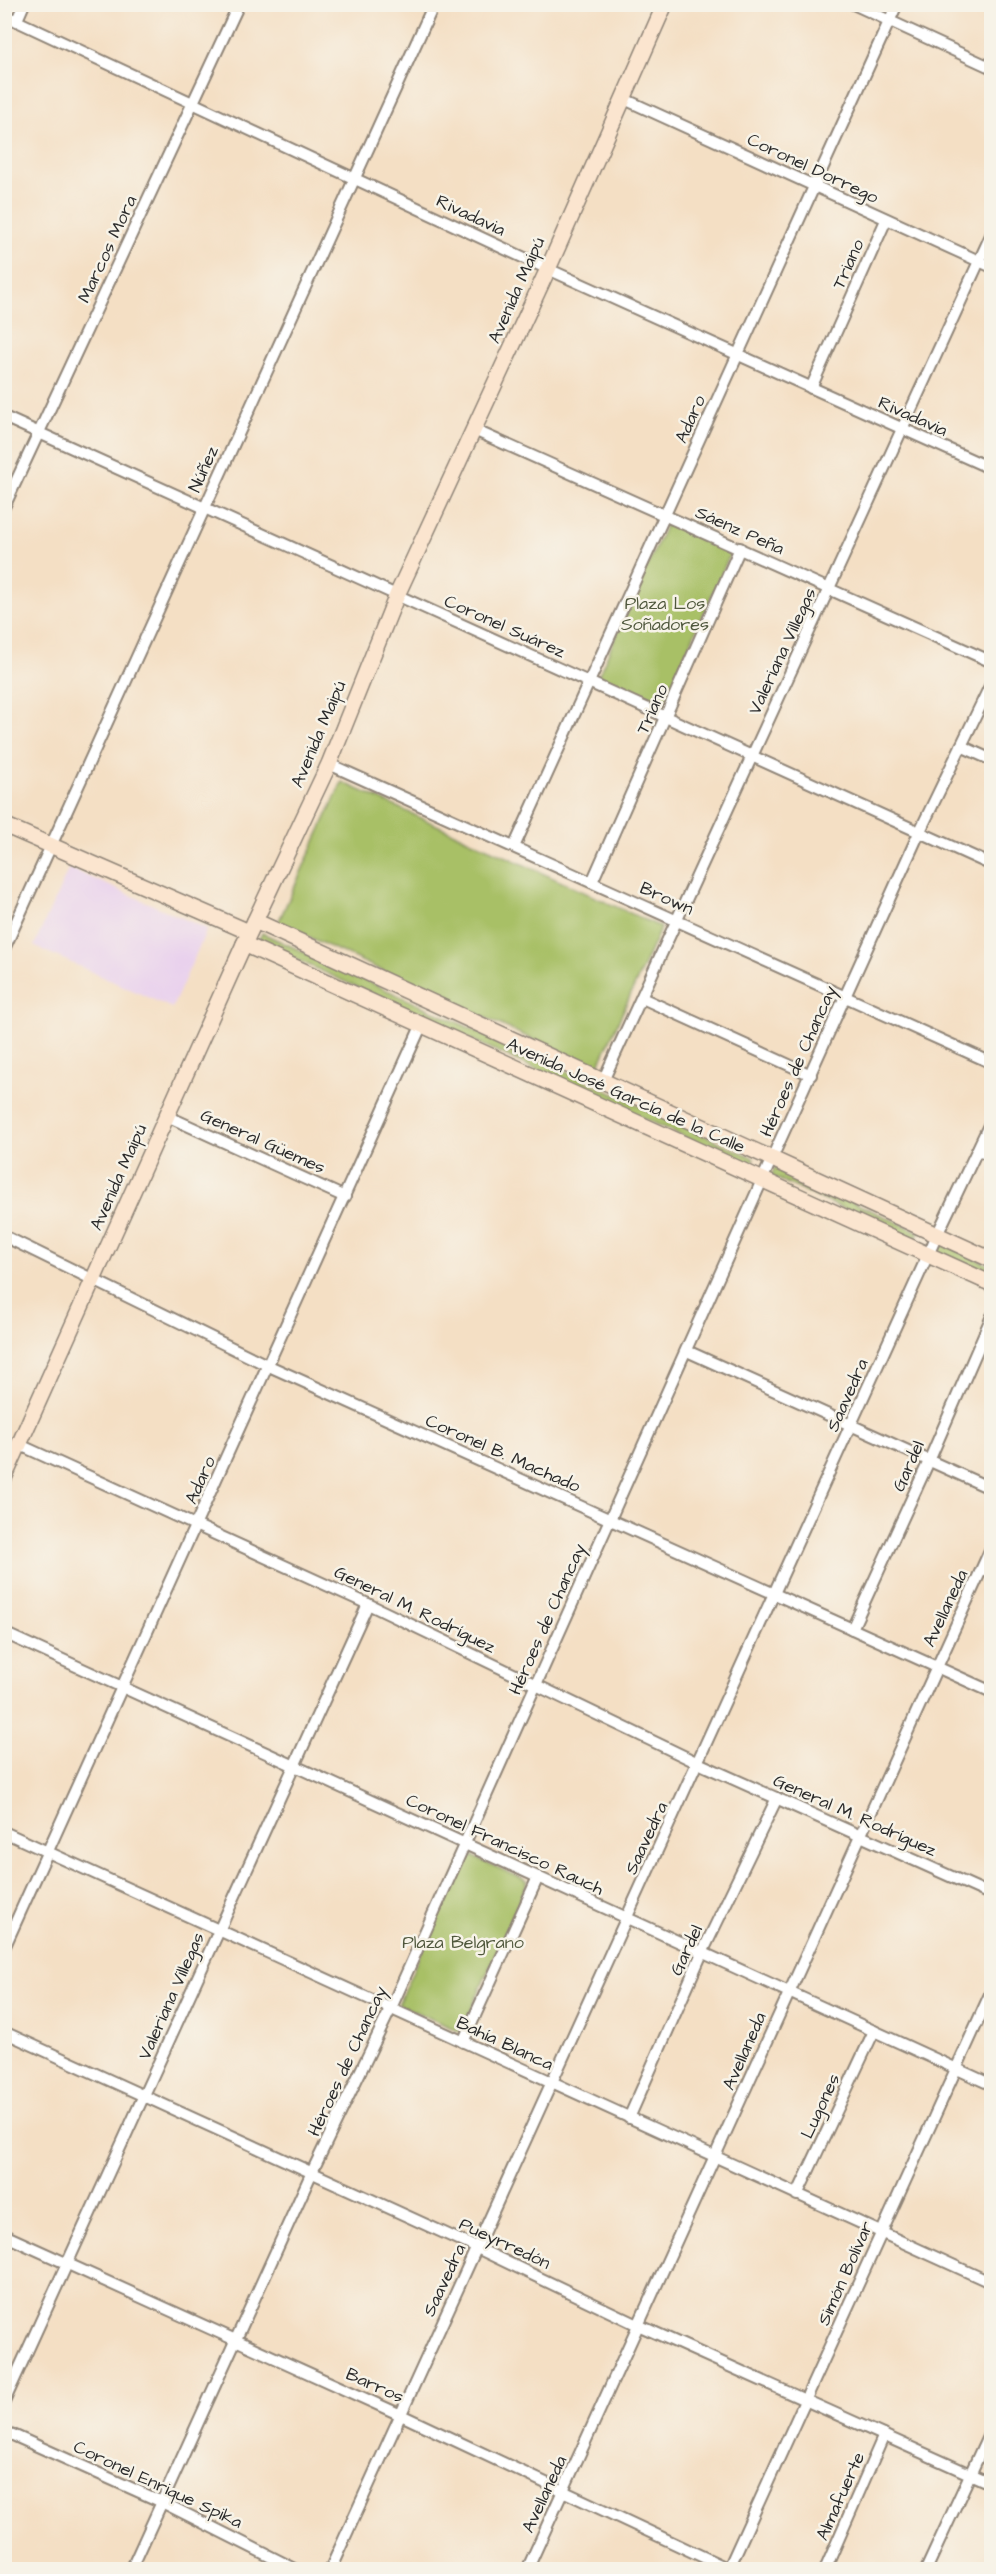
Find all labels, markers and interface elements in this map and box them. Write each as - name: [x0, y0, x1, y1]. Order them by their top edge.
- street label: Coronel Dorrego: [743, 127, 883, 211]
- street label: Rivadavia: [432, 189, 509, 242]
- street label: Marcos Mora: [72, 191, 143, 307]
- street label: Avenida Maipú: [482, 233, 551, 347]
- street label: Triano: [826, 235, 870, 293]
- street label: Rivadavia: [874, 390, 952, 443]
- street label: Adaro: [669, 391, 712, 447]
- street label: Núñez: [182, 442, 225, 496]
- street label: Sáenz Peña: [691, 500, 788, 561]
- street label: Valeriana Villegas: [742, 584, 824, 719]
- street label: Coronel Suárez: [440, 589, 569, 664]
- park label: Plaza Los Soñadores: [621, 591, 709, 637]
- street label: Avenida Maipú: [285, 677, 352, 791]
- street label: Triano: [630, 680, 674, 738]
- street label: Brown: [636, 876, 698, 921]
- street label: Héroes de Chancay: [754, 982, 844, 1141]
- street label: Avenida José García de la Calle: [503, 1032, 749, 1160]
- street label: General Güemes: [196, 1103, 329, 1180]
- street label: Avenida Maipú: [84, 1120, 153, 1234]
- street label: Saavedra: [820, 1355, 875, 1436]
- street label: Coronel B. Machado: [421, 1408, 584, 1499]
- street label: Gardel: [886, 1437, 931, 1496]
- street label: Adaro: [179, 1452, 222, 1508]
- street label: Héroes de Chancay: [503, 1540, 593, 1699]
- street label: General M. Rodríguez: [329, 1560, 500, 1660]
- street label: Avellaneda: [917, 1566, 974, 1651]
- street label: General M. Rodríguez: [769, 1768, 941, 1864]
- street label: Coronel Francisco Rauch: [402, 1788, 608, 1901]
- street label: Saavedra: [619, 1798, 674, 1879]
- street label: Gardel: [664, 1921, 709, 1980]
- street label: Valeriana Villegas: [132, 1929, 212, 2064]
- park label: Plaza Belgrano: [402, 1930, 524, 1956]
- street label: Héroes de Chancay: [302, 1982, 394, 2141]
- street label: Avellaneda: [716, 2008, 773, 2094]
- street label: Bahía Blanca: [452, 2010, 557, 2077]
- street label: Lugones: [795, 2070, 847, 2143]
- street label: Pueyrredón: [455, 2211, 555, 2276]
- street label: Simón Bolívar: [811, 2217, 880, 2329]
- street label: Saavedra: [417, 2240, 472, 2321]
- street label: Barros: [342, 2362, 408, 2409]
- street label: Coronel Enrique Spika: [69, 2434, 246, 2535]
- street label: Almafuerte: [810, 2448, 871, 2544]
- street label: Avellaneda: [516, 2452, 573, 2537]

